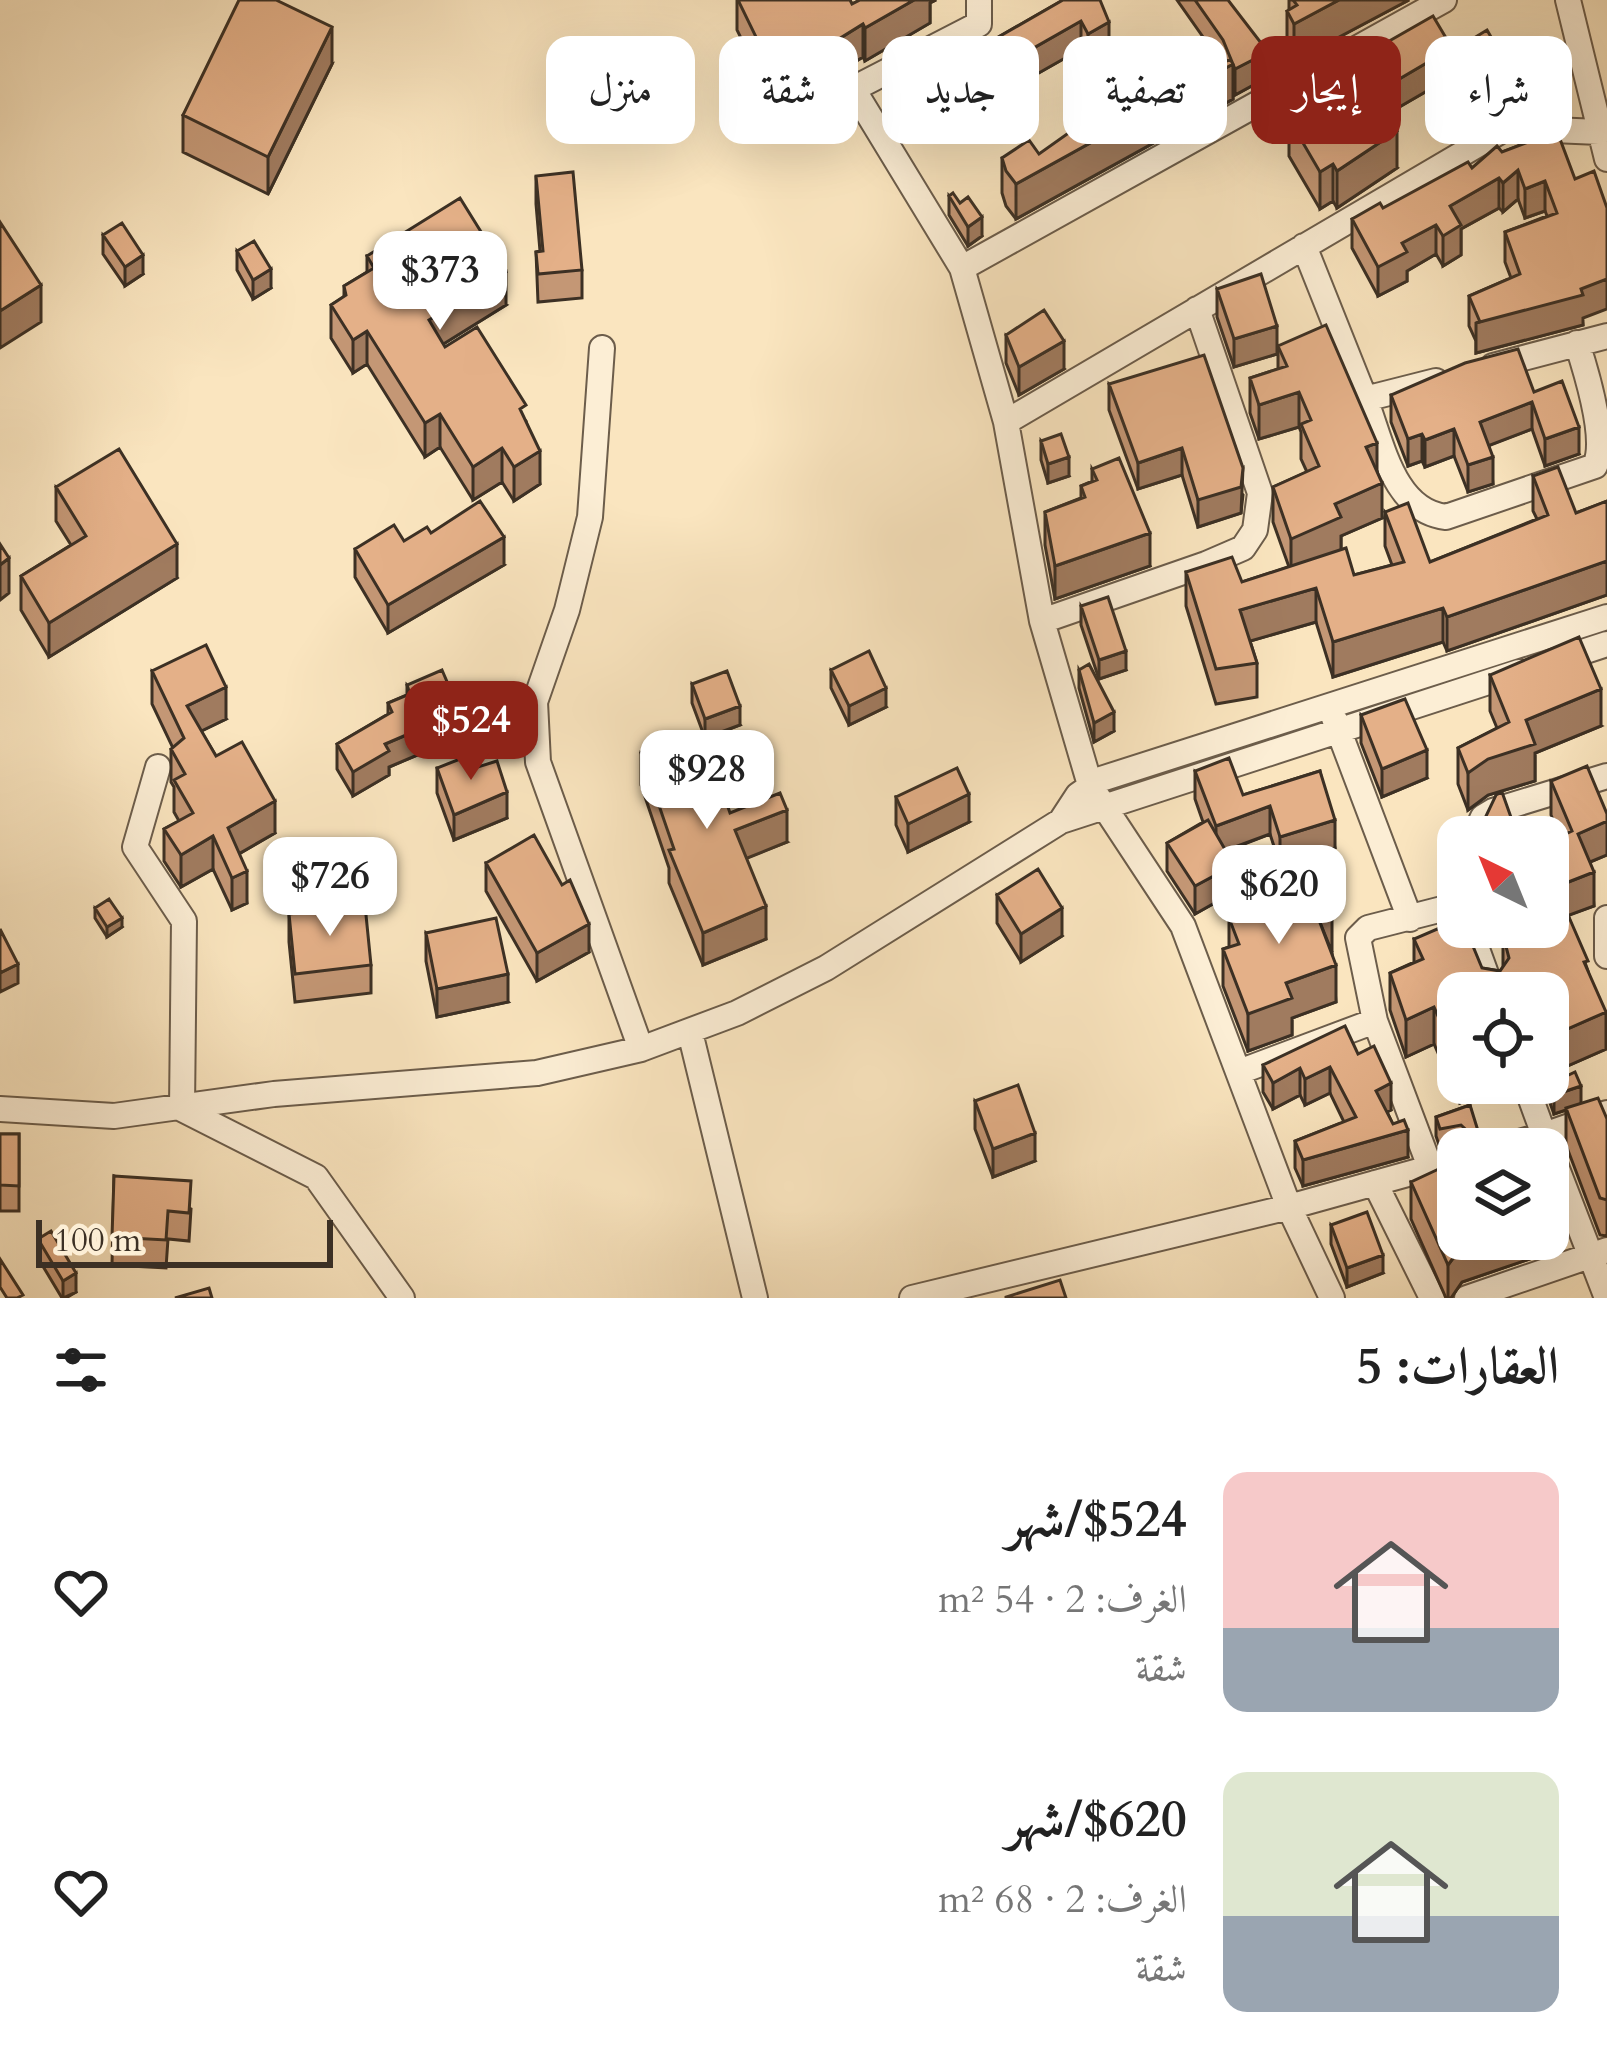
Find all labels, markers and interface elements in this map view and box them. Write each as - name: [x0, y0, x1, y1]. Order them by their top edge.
- chip: منزل: [546, 36, 695, 144]
- chip: شقة: [719, 36, 858, 144]
- chip: جديد: [882, 36, 1039, 144]
- chip: تصفية: [1063, 36, 1227, 144]
- chip: إيجار: [1251, 36, 1401, 144]
- chip: شراء: [1425, 36, 1572, 144]
- pin: $373: [369, 231, 511, 333]
- text: $373: [400, 243, 480, 296]
- pin: $524: [400, 681, 542, 783]
- text: $524: [431, 693, 511, 746]
- pin: $928: [636, 730, 778, 832]
- text: $928: [667, 742, 747, 795]
- north arrow: [1437, 816, 1569, 948]
- map controls: [1437, 816, 1569, 1260]
- pin: $726: [259, 837, 401, 939]
- pin: $620: [1208, 845, 1350, 947]
- text: $726: [290, 849, 370, 902]
- text: $620: [1239, 857, 1319, 910]
- button: locate: [1437, 972, 1569, 1104]
- button: layers: [1437, 1128, 1569, 1260]
- scale bar: [36, 1214, 333, 1267]
- text: 100 m: [54, 1218, 141, 1263]
- text: العقارات: 5: [1356, 1332, 1559, 1402]
- icon: filters: [48, 1337, 114, 1403]
- text: $524/شهر: [1006, 1485, 1187, 1555]
- icon: home: [1319, 1520, 1463, 1664]
- icon: heart: [48, 1559, 114, 1625]
- text: الغرف: 2 · 54 m²: [938, 1573, 1187, 1626]
- text: شقة: [1135, 1642, 1187, 1695]
- text: $620/شهر: [1006, 1785, 1187, 1855]
- icon: home: [1319, 1820, 1463, 1964]
- icon: heart: [48, 1859, 114, 1925]
- text: الغرف: 2 · 68 m²: [938, 1873, 1187, 1926]
- text: شقة: [1135, 1942, 1187, 1995]

